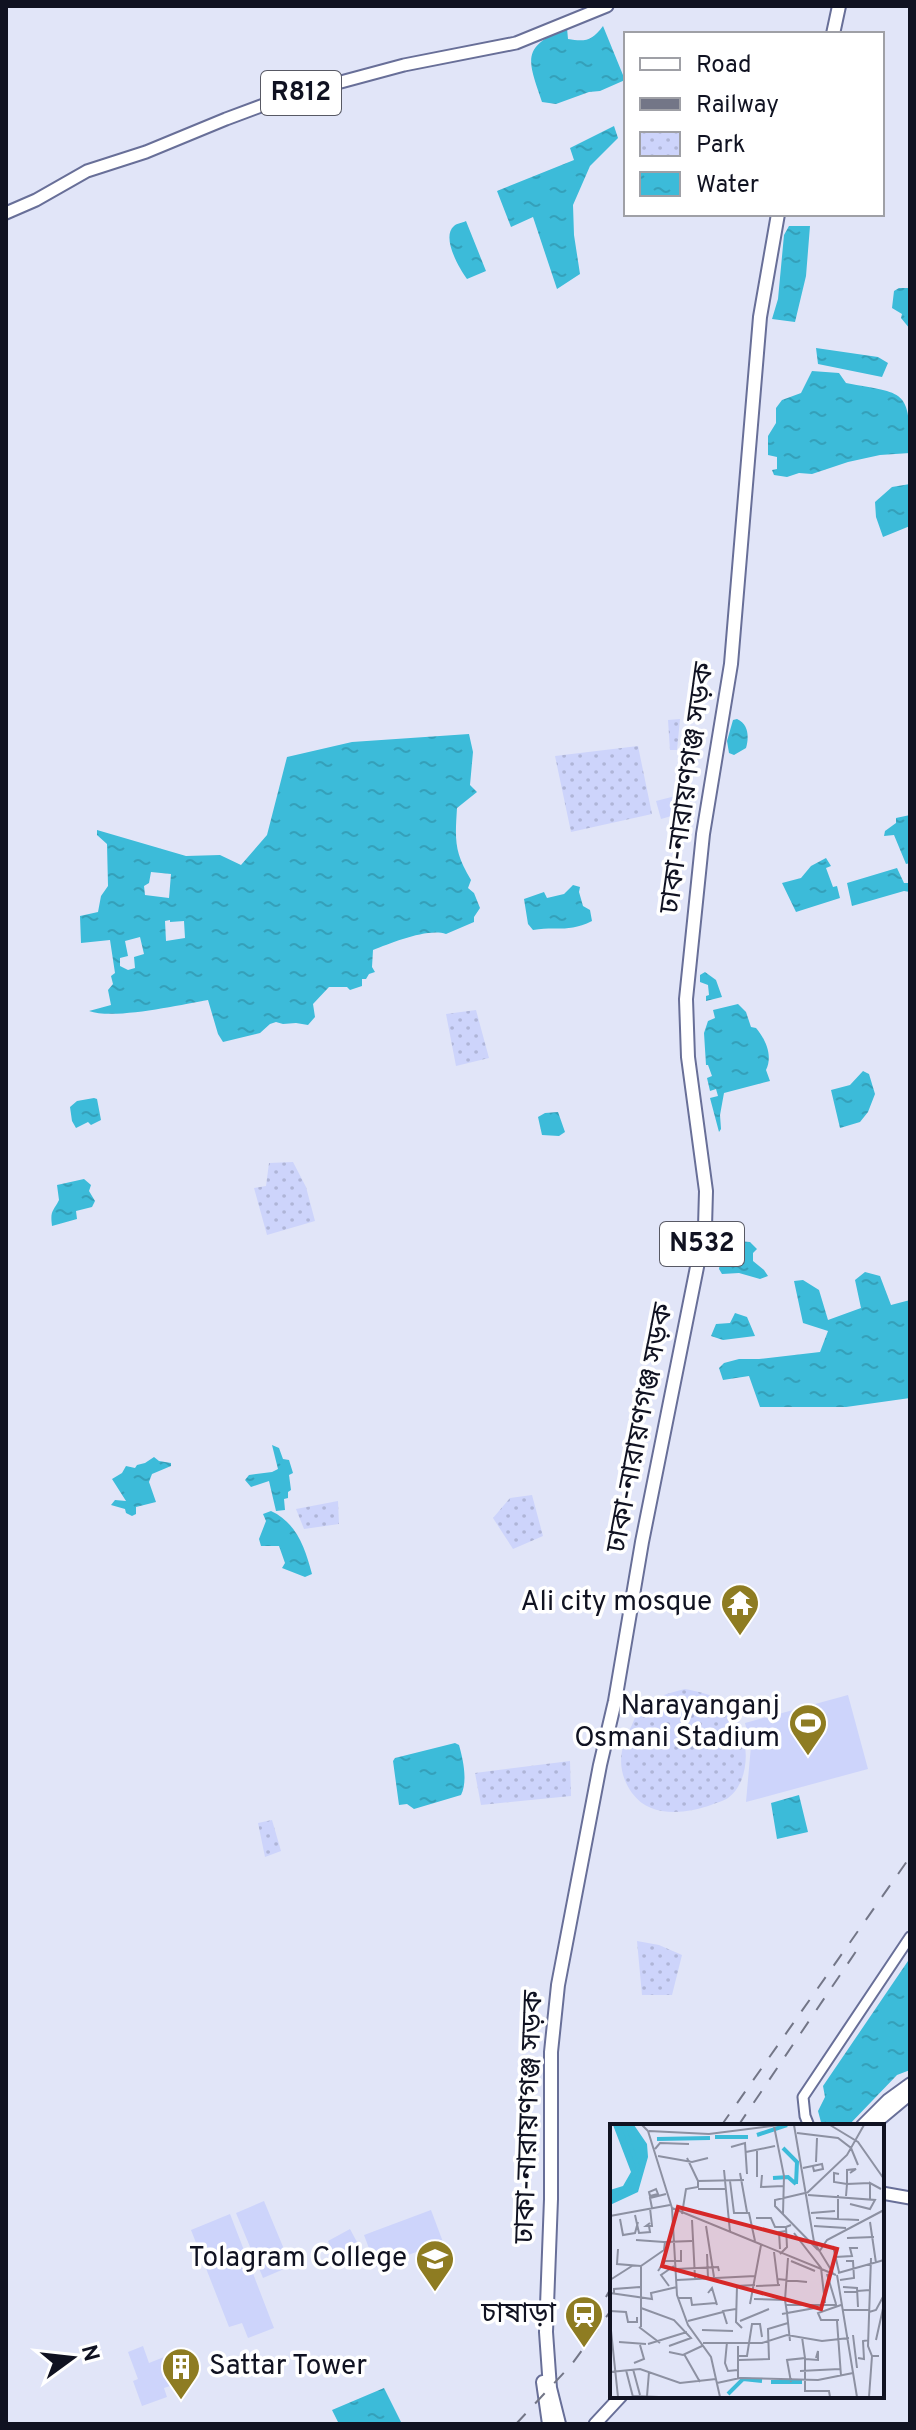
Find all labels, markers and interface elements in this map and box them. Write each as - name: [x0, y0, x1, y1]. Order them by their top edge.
- legend: [624, 32, 884, 216]
- text: Road: [696, 51, 752, 81]
- road number: R812: [261, 71, 341, 115]
- text: Railway: [696, 91, 779, 121]
- text: Park: [696, 131, 746, 161]
- text: Water: [696, 171, 759, 201]
- street label: ঢাকা-নারায়ণগঞ্জ সড়ক: [652, 660, 724, 917]
- road number: N532: [660, 1222, 744, 1266]
- street label: ঢাকা-নারায়ণগঞ্জ সড়ক: [599, 1300, 683, 1557]
- temple icon: Ali city mosque: [719, 1582, 761, 1637]
- place label: Ali city mosque: [521, 1585, 712, 1621]
- place label: Narayanganj Osmani Stadium: [574, 1689, 780, 1757]
- sports icon: Narayanganj Osmani Stadium: [787, 1702, 829, 1757]
- street label: ঢাকা-নারায়ণগঞ্জ সড়ক: [508, 1989, 552, 2245]
- inset map: [610, 2124, 884, 2398]
- school or university icon: Tolagram College: [414, 2238, 456, 2293]
- place label: Tolagram College: [189, 2241, 407, 2277]
- station icon: চাষাড়া: [563, 2294, 605, 2349]
- place label: চাষাড়া: [480, 2297, 557, 2333]
- north arrow: [32, 2318, 112, 2398]
- text: N: [74, 2342, 104, 2365]
- building icon: Sattar Tower: [160, 2346, 202, 2401]
- place label: Sattar Tower: [209, 2349, 367, 2385]

